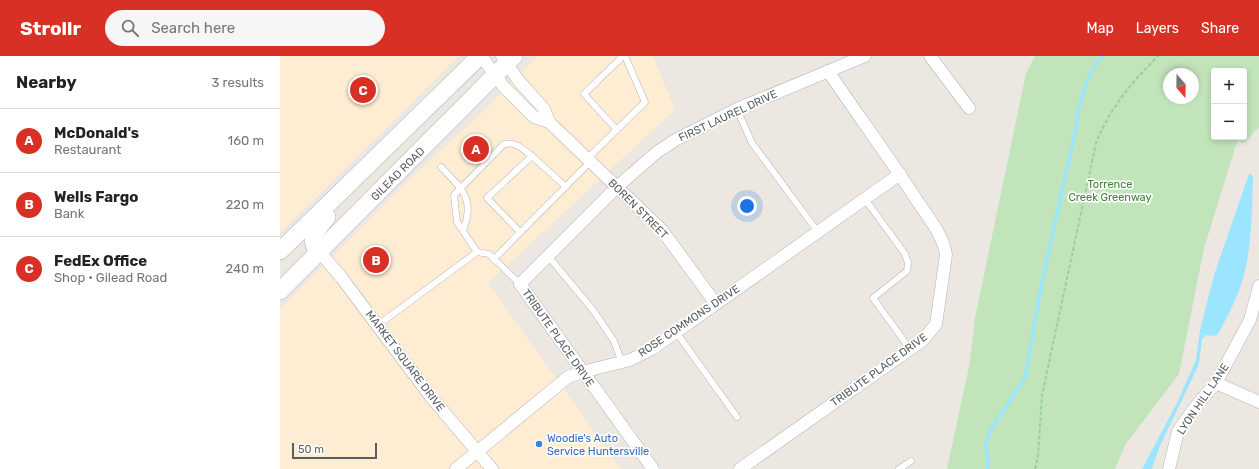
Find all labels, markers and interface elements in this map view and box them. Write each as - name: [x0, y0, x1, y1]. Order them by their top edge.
- search box: [105, 10, 385, 46]
- text: Strollr: [20, 17, 81, 40]
- icon: search: [119, 17, 141, 39]
- text: Search here: [151, 19, 235, 37]
- text: Map: [1087, 20, 1114, 37]
- text: Layers: [1136, 20, 1179, 37]
- text: Share: [1201, 20, 1239, 37]
- north arrow: [1163, 68, 1199, 104]
- map controls: [1211, 68, 1247, 140]
- button: +: [1211, 68, 1247, 104]
- text: Nearby: [16, 72, 77, 92]
- text: 3 results: [212, 75, 264, 90]
- pin: C: [350, 75, 376, 105]
- street label: FIRST LAUREL DRIVE: [677, 87, 780, 145]
- button: −: [1211, 104, 1247, 140]
- text: McDonald's: [54, 124, 139, 142]
- text: A: [24, 133, 34, 148]
- text: 160 m: [228, 133, 264, 148]
- pin: A: [463, 134, 489, 164]
- text: Restaurant: [54, 142, 121, 157]
- street label: GILEAD ROAD: [368, 144, 428, 204]
- street label: BOREN STREET: [605, 176, 671, 242]
- park label: Torrence Creek Greenway: [1068, 178, 1152, 204]
- text: Wells Fargo: [54, 188, 138, 206]
- your location: [737, 196, 757, 216]
- text: B: [24, 197, 34, 212]
- text: 220 m: [226, 197, 264, 212]
- text: Bank: [54, 206, 84, 221]
- pin: B: [363, 245, 389, 275]
- text: FedEx Office: [54, 252, 147, 270]
- text: C: [24, 261, 34, 276]
- text: 240 m: [225, 261, 264, 276]
- text: Shop · Gilead Road: [54, 270, 167, 285]
- street label: ROSE COMMONS DRIVE: [636, 282, 742, 360]
- street label: TRIBUTE PLACE DRIVE: [519, 287, 597, 390]
- street label: MARKET SQUARE DRIVE: [363, 308, 447, 414]
- street label: TRIBUTE PLACE DRIVE: [828, 330, 930, 409]
- street label: LYON HILL LANE: [1174, 361, 1232, 437]
- place label: Woodie's Auto Service Huntersville: [547, 432, 649, 458]
- marker: Woodie's Auto Service Huntersville: [534, 439, 544, 449]
- scale bar: [292, 441, 377, 460]
- text: 50 m: [298, 443, 324, 456]

